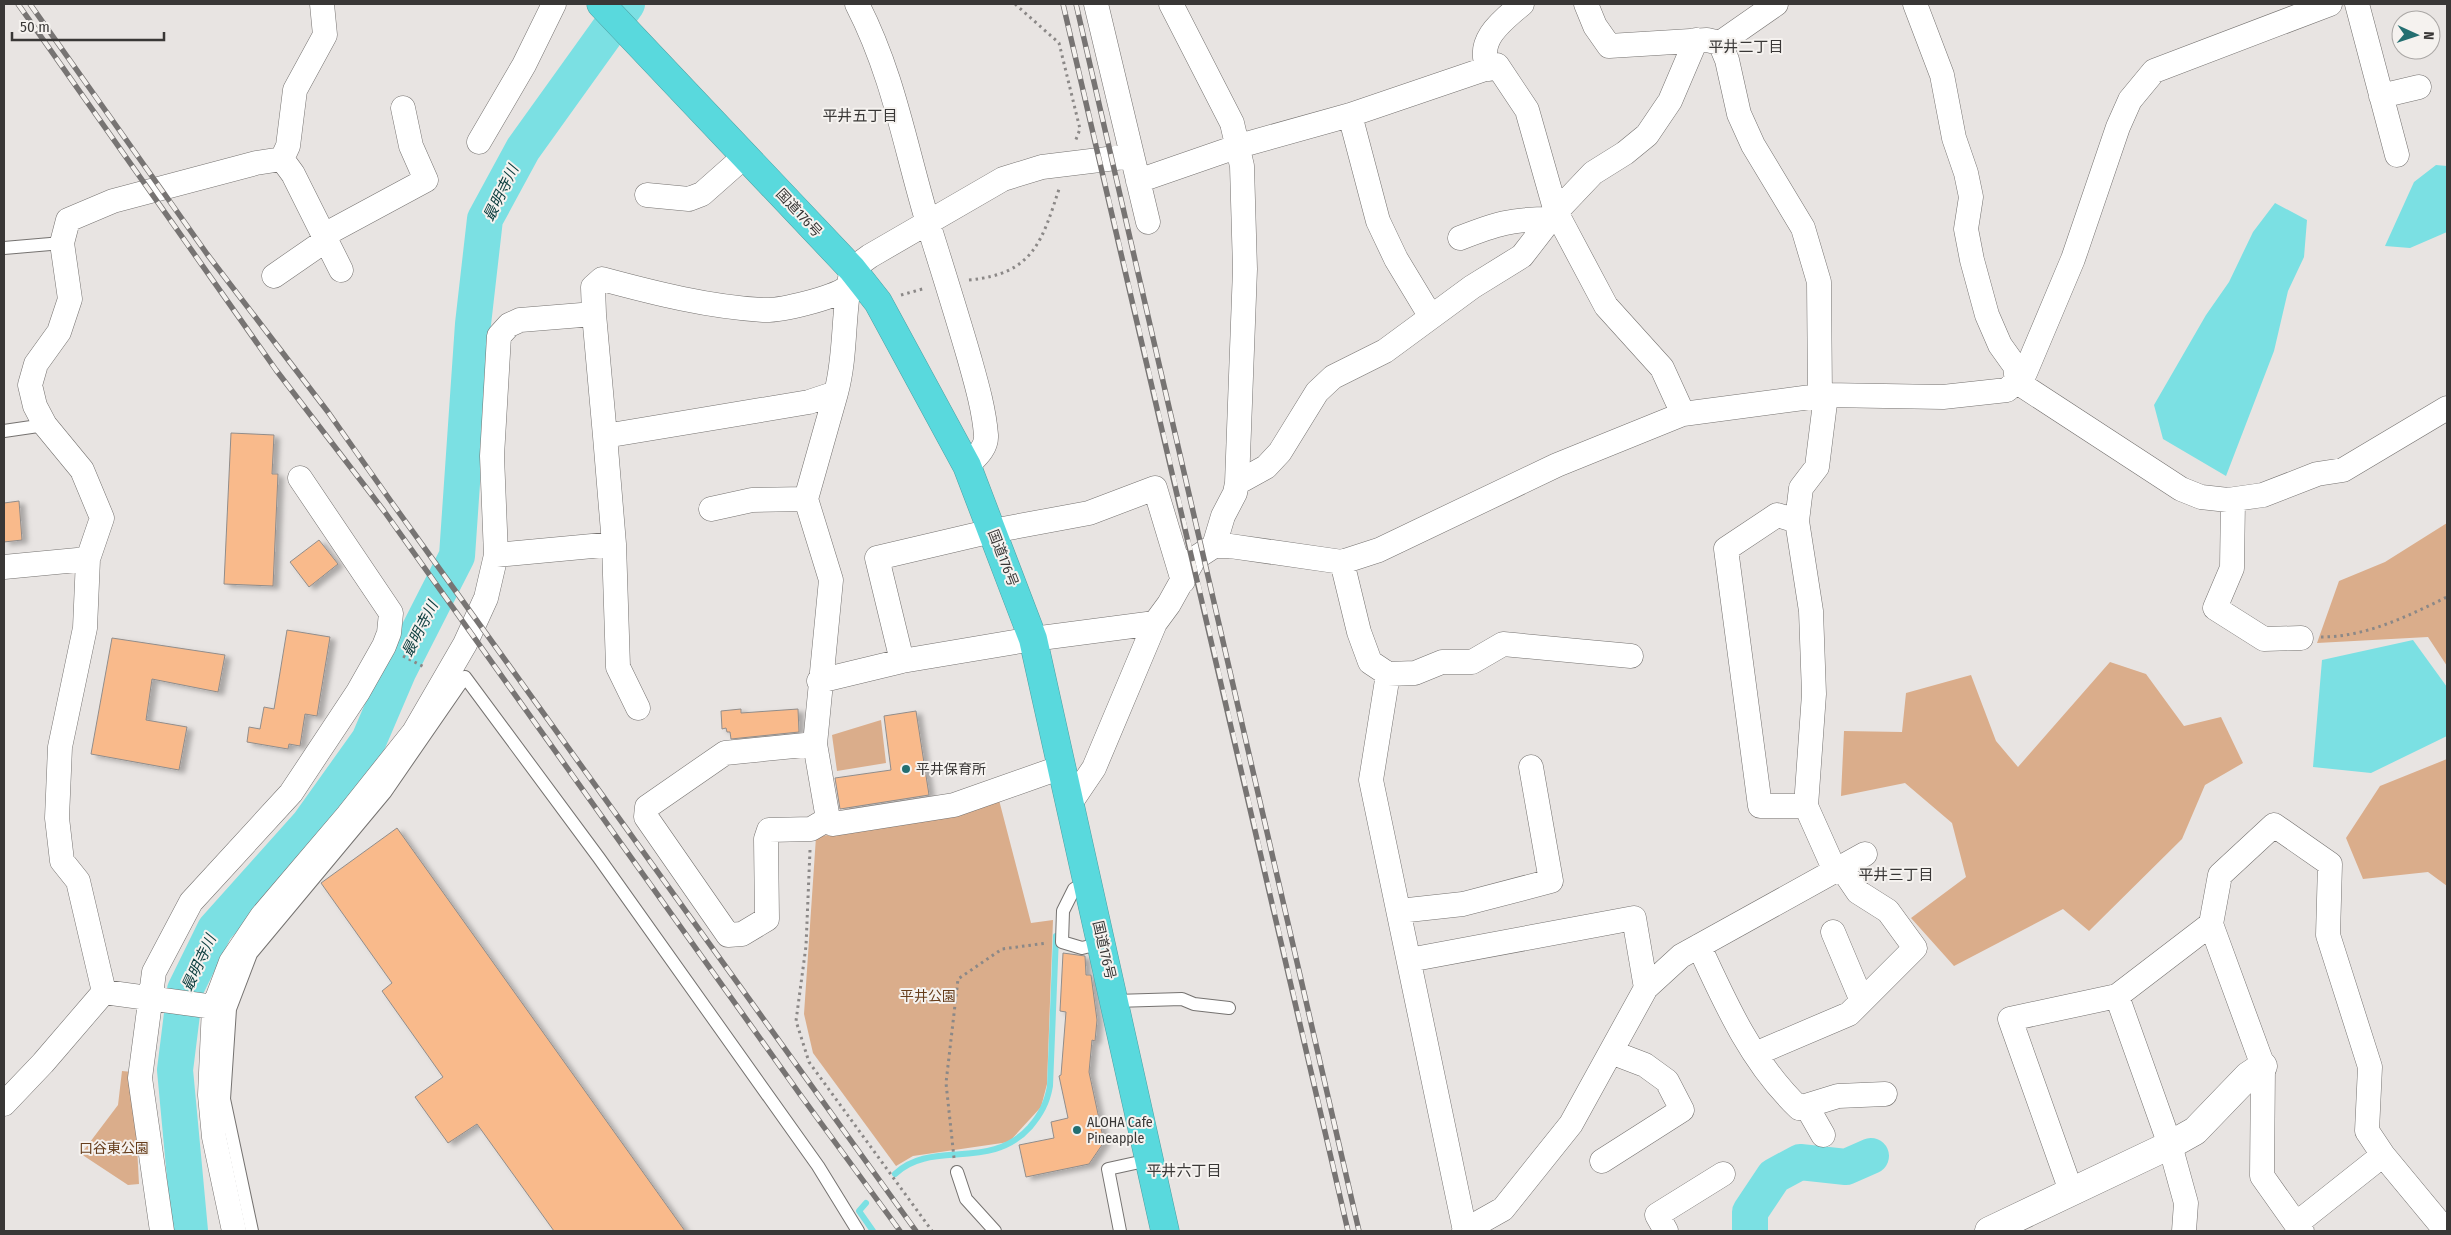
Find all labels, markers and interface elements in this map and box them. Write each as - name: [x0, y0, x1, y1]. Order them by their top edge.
- scale bar: [12, 10, 165, 42]
- north arrow: [2391, 10, 2441, 60]
- text: 50 m: [20, 18, 50, 36]
- text: N: [2420, 31, 2437, 40]
- district label: 平井二丁目: [1708, 38, 1784, 56]
- district label: 平井五丁目: [822, 107, 898, 125]
- water label: 最明寺川: [480, 160, 523, 224]
- street label: 国道176号: [772, 185, 826, 241]
- street label: 国道176号: [984, 527, 1022, 589]
- water label: 最明寺川: [398, 596, 443, 660]
- place label: 平井保育所: [916, 761, 986, 778]
- marker: 平井保育所: [900, 763, 912, 775]
- district label: 平井三丁目: [1858, 866, 1934, 884]
- street label: 国道176号: [1089, 919, 1119, 981]
- water label: 最明寺川: [178, 930, 221, 994]
- park label: 平井公園: [900, 988, 956, 1005]
- place label: ALOHA Cafe Pineapple: [1087, 1114, 1153, 1147]
- marker: ALOHA Cafe Pineapple: [1071, 1124, 1083, 1136]
- park label: 口谷東公園: [79, 1140, 149, 1157]
- district label: 平井六丁目: [1146, 1162, 1222, 1180]

